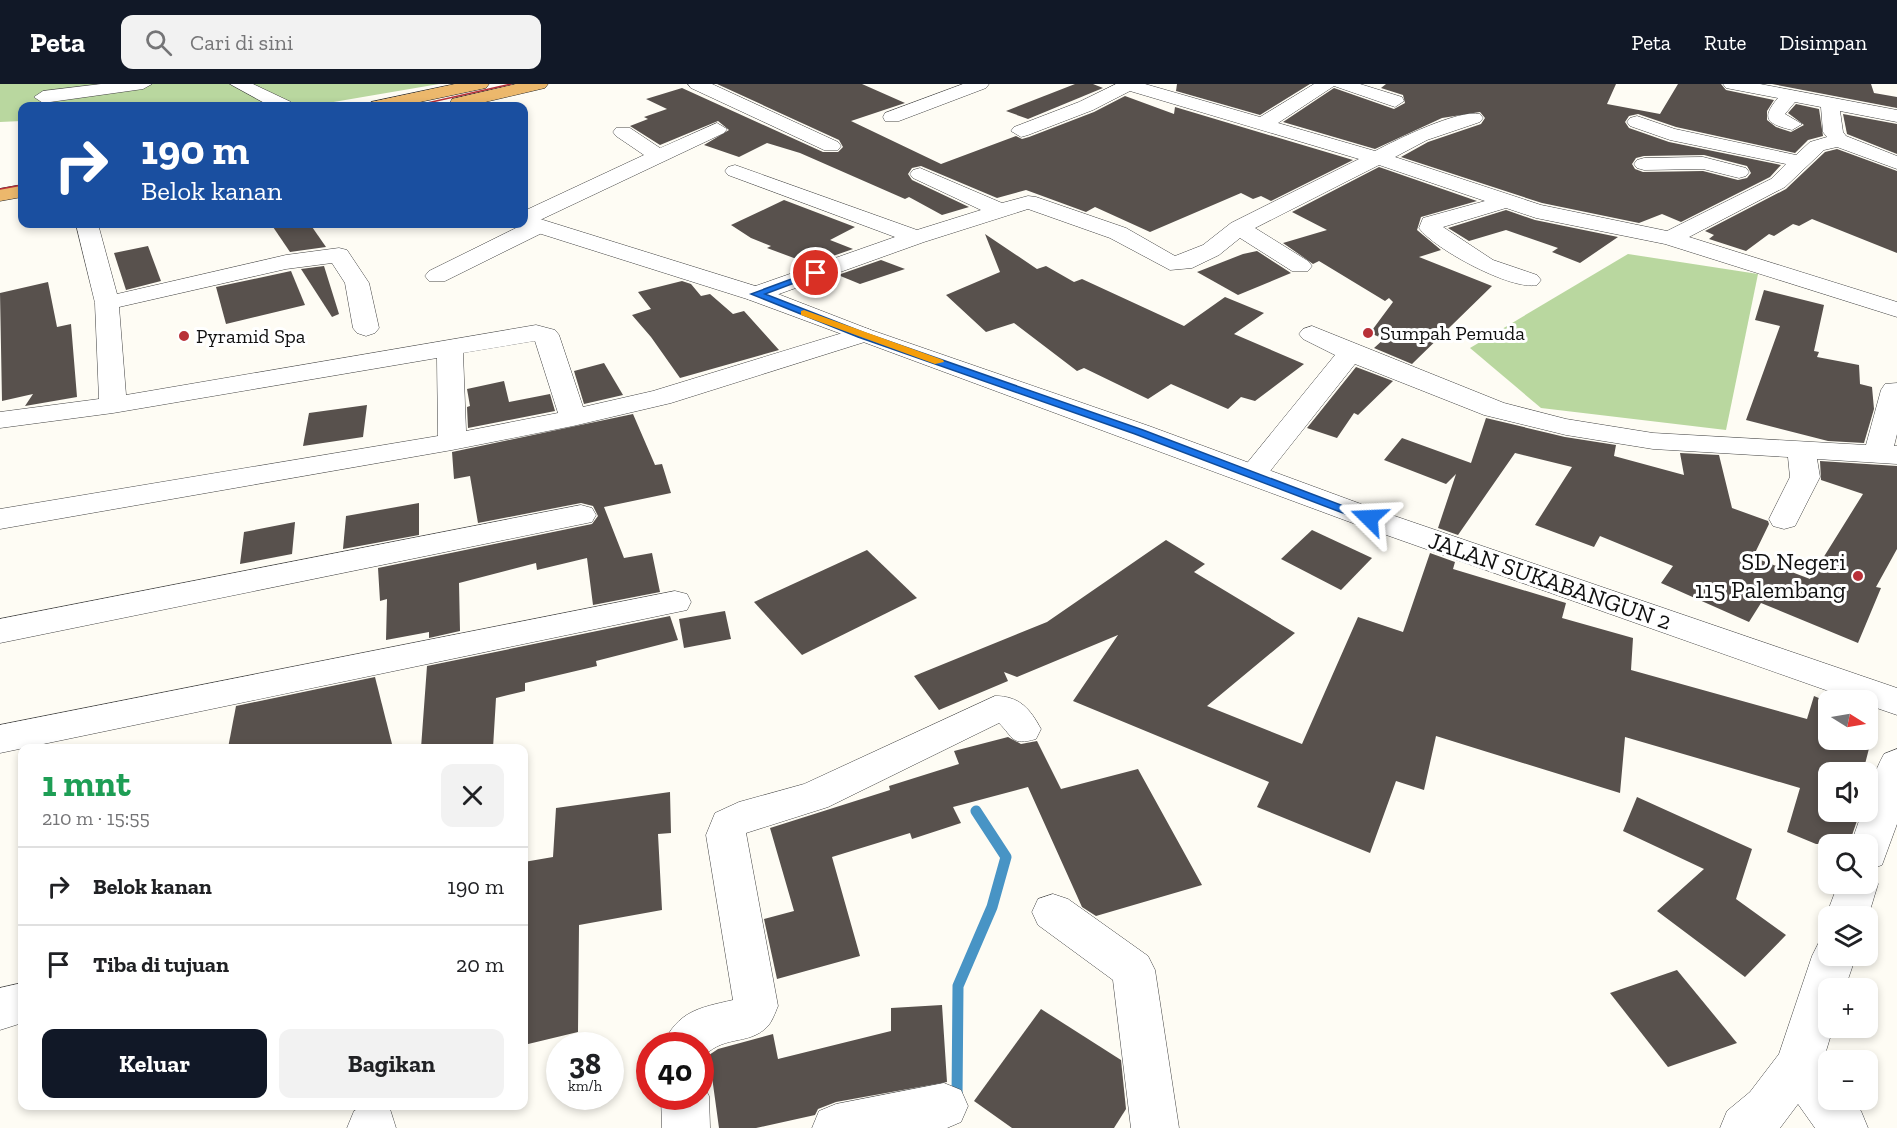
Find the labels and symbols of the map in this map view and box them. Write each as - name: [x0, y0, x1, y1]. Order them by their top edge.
- pin: [790, 247, 841, 298]
- place label: Sumpah Pemuda: [1380, 321, 1525, 345]
- place label: Pyramid Spa: [196, 324, 306, 348]
- marker: Sumpah Pemuda: [1361, 326, 1375, 340]
- marker: Pyramid Spa: [177, 329, 191, 343]
- position arrow: [1337, 486, 1401, 550]
- street label: JALAN SUKABANGUN 2: [1425, 525, 1675, 636]
- place label: SD Negeri 115 Palembang: [1695, 547, 1846, 604]
- marker: SD Negeri 115 Palembang: [1851, 569, 1865, 583]
- north arrow: [1818, 690, 1878, 750]
- speed limit sign: 40: [636, 1032, 714, 1110]

